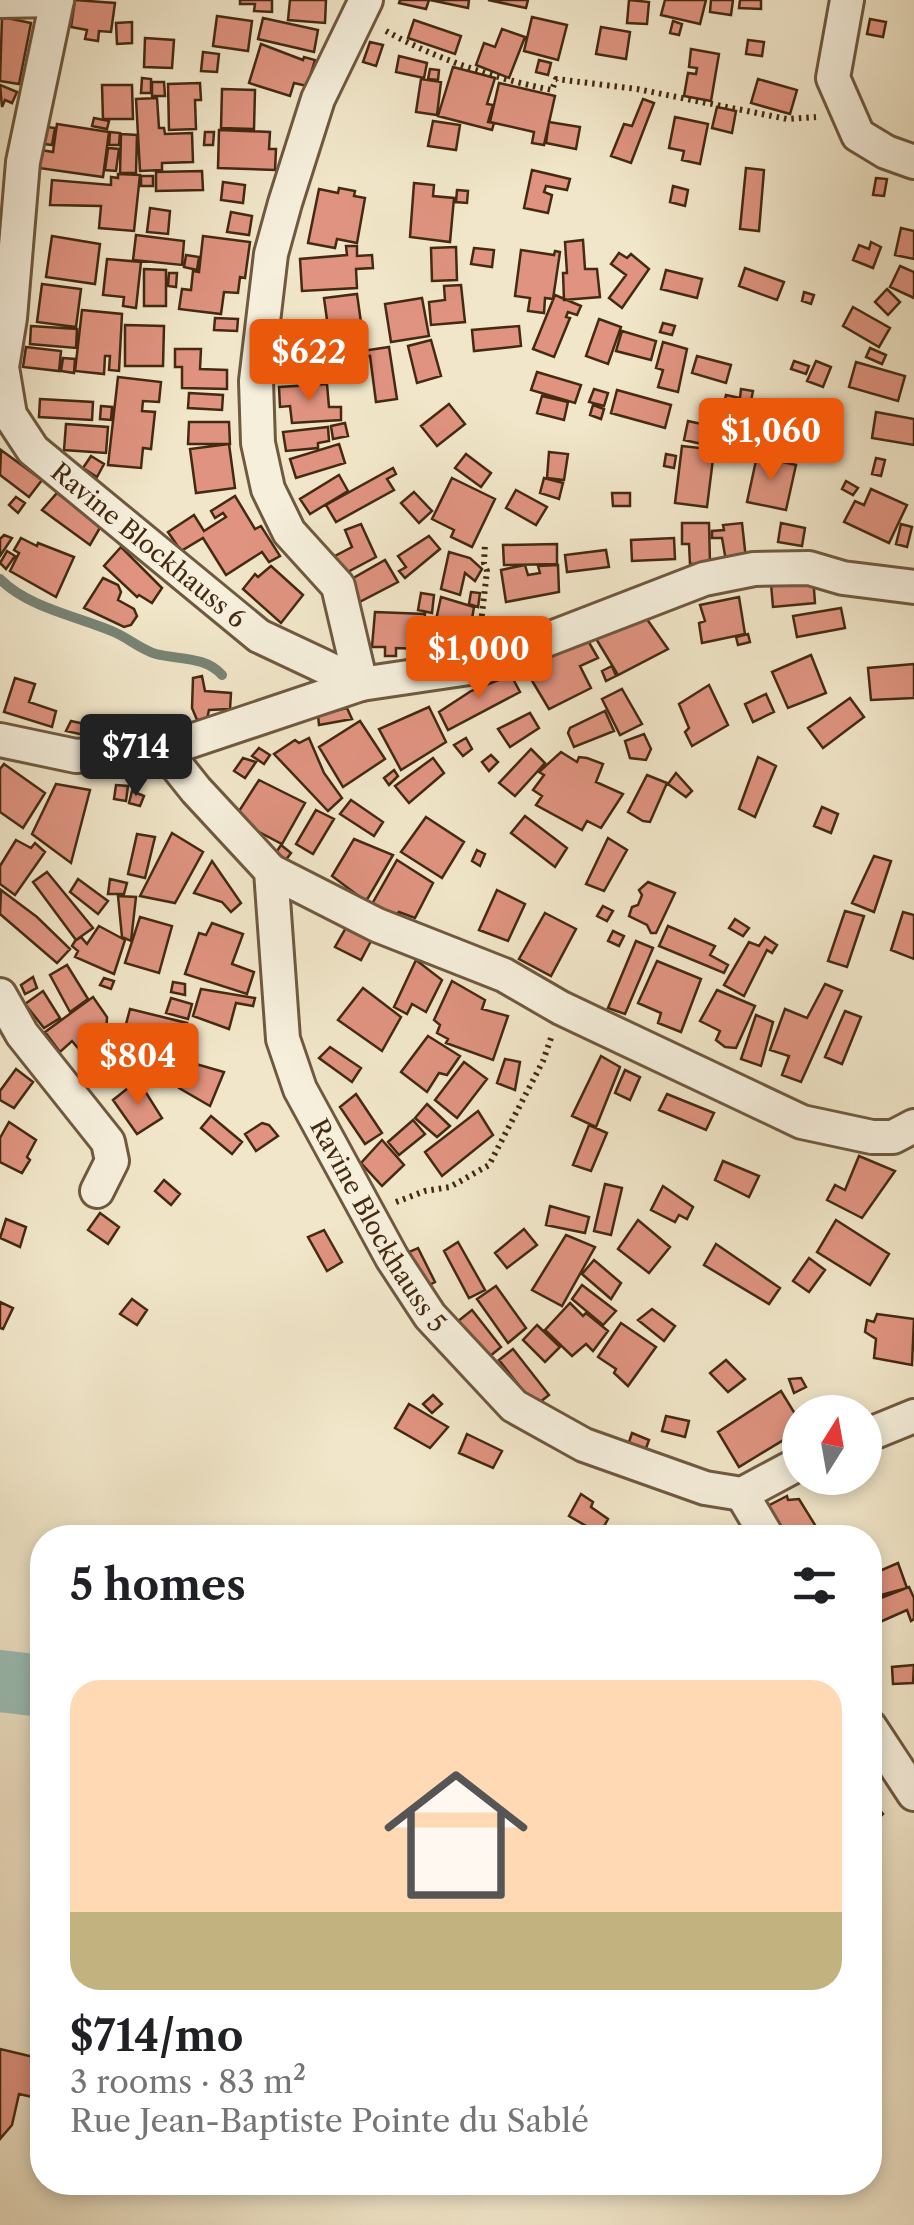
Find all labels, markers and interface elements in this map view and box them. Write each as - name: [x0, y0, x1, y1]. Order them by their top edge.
- pin: $622: [250, 319, 368, 404]
- text: $622: [272, 332, 346, 371]
- pin: $1,060: [690, 398, 852, 483]
- text: $1,060: [721, 411, 821, 450]
- street label: Ravine Blockhauss 6: [45, 456, 252, 635]
- pin: $1,000: [398, 616, 560, 701]
- text: $1,000: [428, 629, 530, 668]
- pin: $714: [77, 714, 195, 799]
- text: $714: [102, 727, 170, 766]
- pin: $804: [79, 1023, 197, 1108]
- text: $804: [100, 1036, 176, 1075]
- street label: Ravine Blockhauss 5: [303, 1113, 452, 1339]
- north arrow: [782, 1395, 882, 1495]
- map controls: [782, 1395, 882, 1495]
- icon: filters: [787, 1558, 842, 1613]
- text: 5 homes: [70, 1559, 246, 1611]
- icon: home: [366, 1745, 546, 1925]
- text: $714/mo: [70, 2010, 243, 2062]
- text: 3 rooms · 83 m²: [70, 2062, 306, 2101]
- text: Rue Jean-Baptiste Pointe du Sablé: [70, 2101, 589, 2140]

